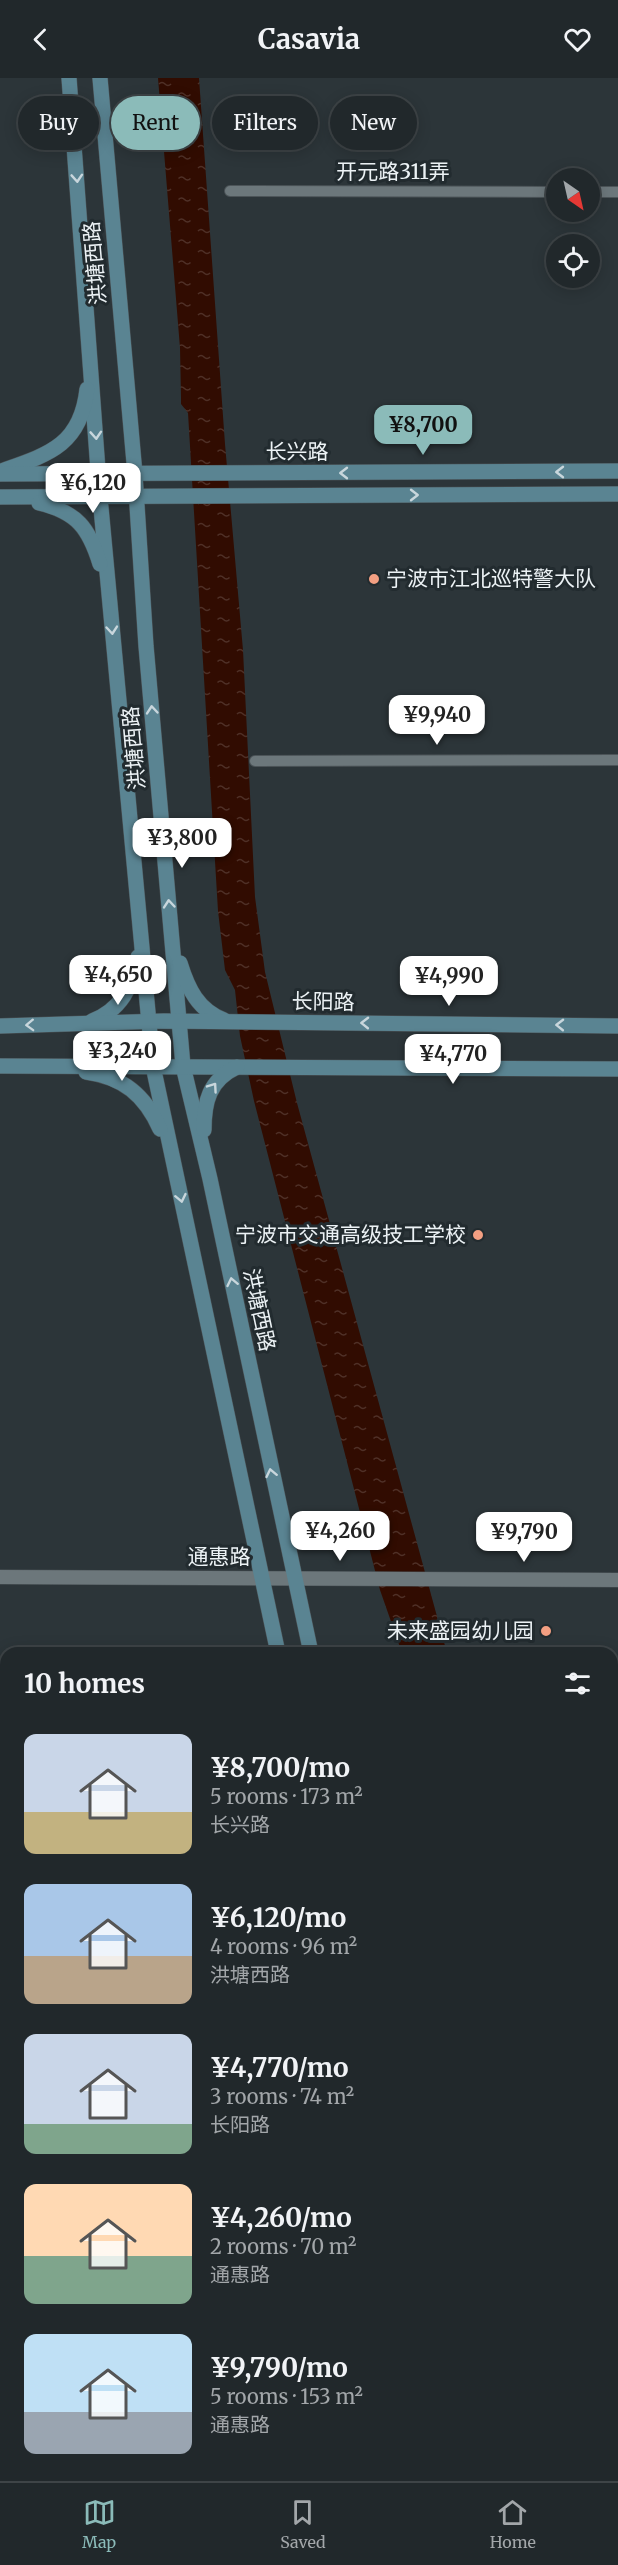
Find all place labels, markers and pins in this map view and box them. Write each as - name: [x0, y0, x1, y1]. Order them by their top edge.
- pin: ¥8,700: [374, 405, 472, 456]
- pin: ¥6,120: [44, 463, 142, 514]
- place label: 宁波市江北巡特警大队: [386, 565, 596, 592]
- marker: 宁波市江北巡特警大队: [367, 572, 381, 586]
- pin: ¥9,940: [388, 695, 486, 746]
- pin: ¥3,800: [133, 818, 231, 869]
- pin: ¥4,650: [69, 955, 167, 1006]
- pin: ¥4,990: [400, 956, 498, 1007]
- pin: ¥3,240: [73, 1031, 171, 1082]
- pin: ¥4,770: [404, 1034, 502, 1085]
- place label: 宁波市交通高级技工学校: [235, 1221, 466, 1248]
- marker: 宁波市交通高级技工学校: [471, 1228, 485, 1242]
- pin: ¥4,260: [291, 1511, 389, 1562]
- pin: ¥9,790: [475, 1512, 573, 1563]
- place label: 未来盛园幼儿园: [387, 1617, 534, 1644]
- marker: 未来盛园幼儿园: [539, 1624, 553, 1638]

